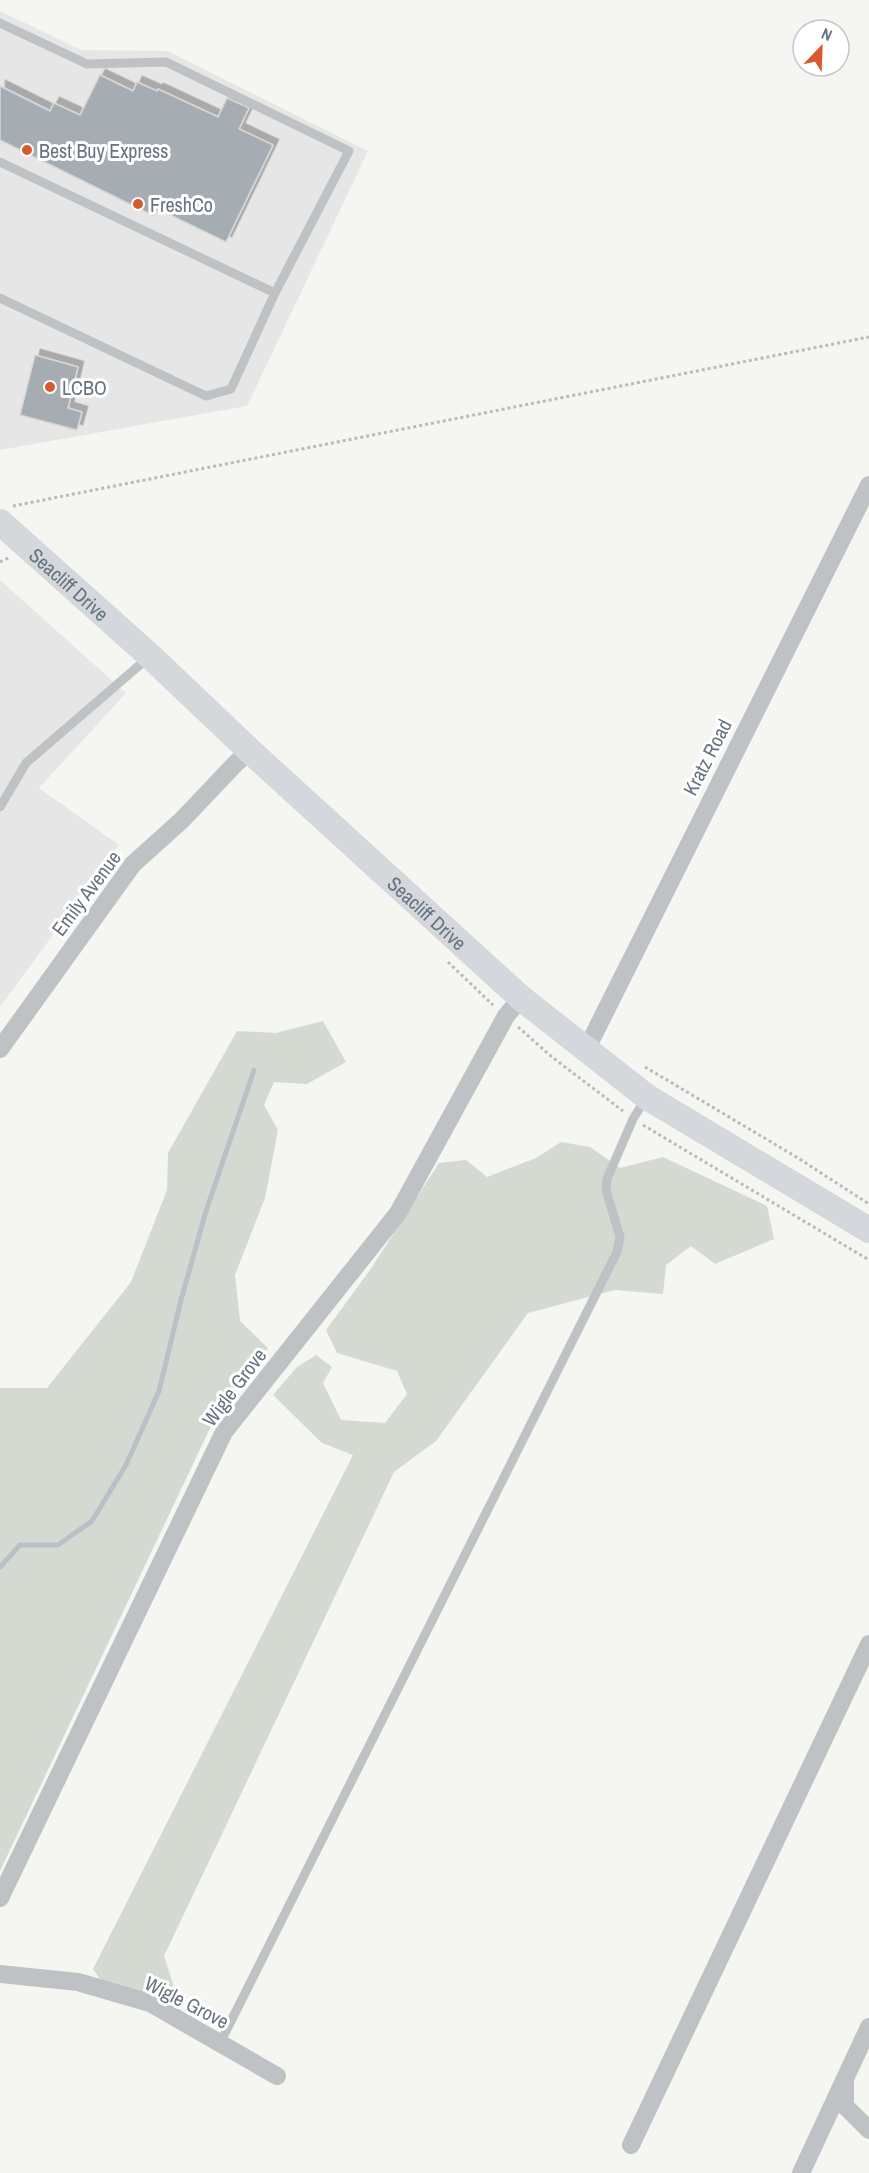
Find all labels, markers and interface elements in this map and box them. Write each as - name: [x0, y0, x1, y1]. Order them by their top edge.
- north arrow: [791, 18, 851, 78]
- text: N: [818, 22, 836, 46]
- place label: Best Buy Express: [39, 137, 168, 164]
- marker: Best Buy Express: [20, 143, 34, 157]
- place label: FreshCo: [150, 191, 213, 218]
- marker: FreshCo: [131, 197, 145, 211]
- place label: LCBO: [62, 374, 107, 401]
- marker: LCBO: [43, 380, 57, 394]
- street label: Seacliff Drive: [24, 541, 115, 627]
- street label: Kratz Road: [676, 714, 738, 800]
- street label: Emily Avenue: [45, 845, 127, 941]
- street label: Seacliff Drive: [382, 870, 473, 956]
- street label: Wigle Grove: [196, 1342, 272, 1432]
- street label: Wigle Grove: [140, 1969, 234, 2035]

